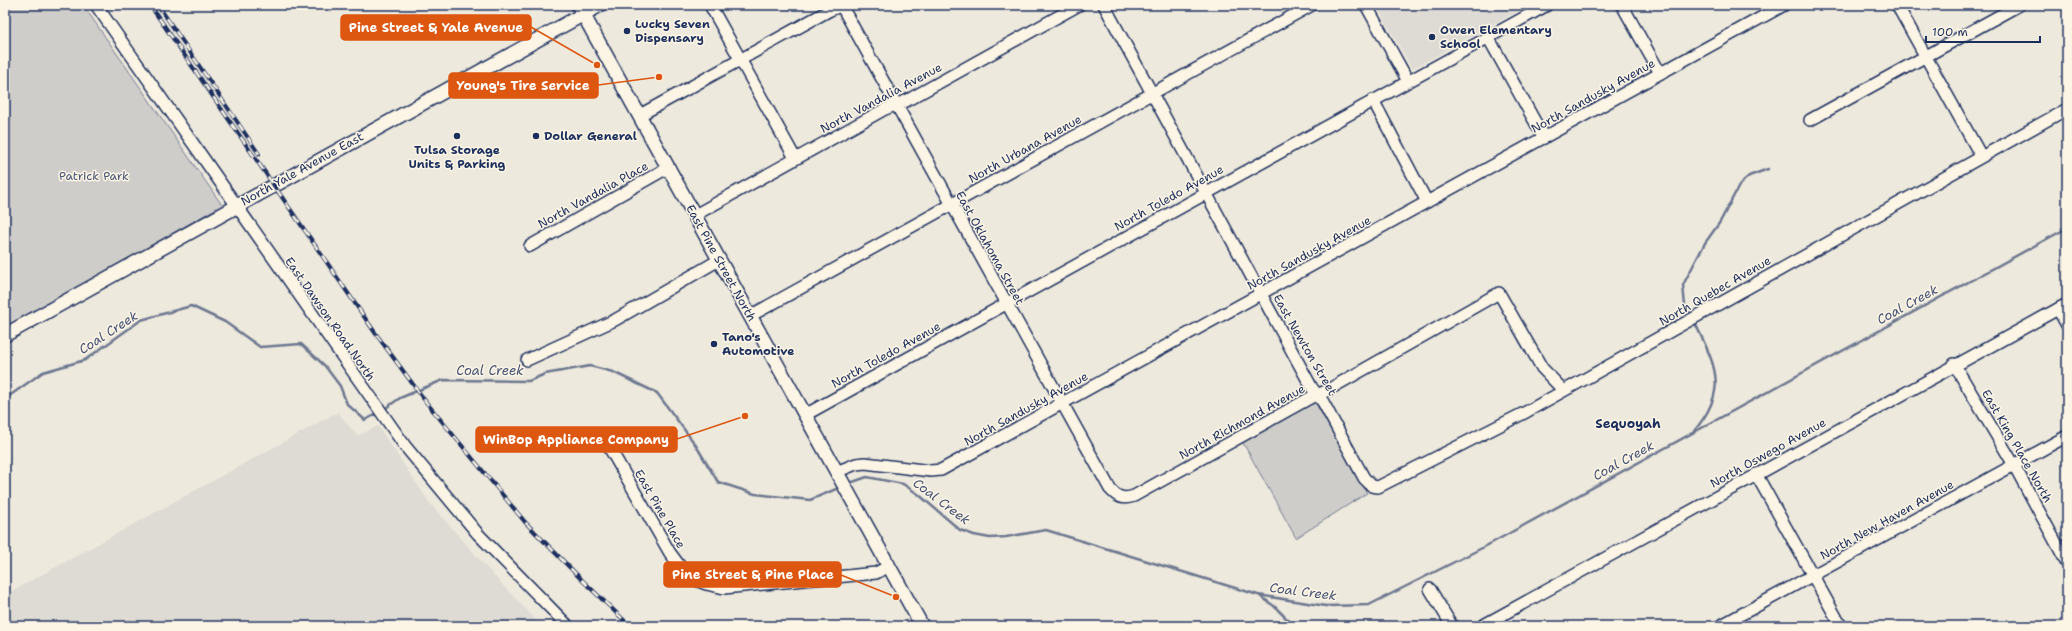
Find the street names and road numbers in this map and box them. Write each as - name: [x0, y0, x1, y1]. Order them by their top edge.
- street label: North Sandusky Avenue: [1528, 55, 1658, 137]
- street label: North Vandalia Avenue: [817, 59, 945, 137]
- street label: North Urbana Avenue: [966, 111, 1085, 187]
- street label: North Yale Avenue East: [238, 129, 366, 209]
- street label: North Vandalia Place: [535, 158, 651, 232]
- street label: North Toledo Avenue: [1111, 161, 1227, 235]
- street label: East Oklahoma Street: [952, 188, 1028, 308]
- street label: East Pine Street North: [682, 202, 760, 324]
- street label: North Sandusky Avenue: [1244, 212, 1374, 294]
- street label: North Quebec Avenue: [1656, 252, 1774, 330]
- street label: East Dawson Road North: [281, 254, 379, 384]
- street label: East Newton Street: [1269, 291, 1341, 399]
- street label: North Toledo Avenue: [828, 318, 944, 392]
- street label: North Sandusky Avenue: [961, 368, 1091, 450]
- street label: North Richmond Avenue: [1176, 381, 1308, 463]
- street label: East King Place North: [1978, 387, 2056, 505]
- street label: North Oswego Avenue: [1707, 414, 1829, 492]
- street label: East Pine Place: [631, 467, 689, 552]
- street label: North New Haven Avenue: [1817, 476, 1957, 563]

